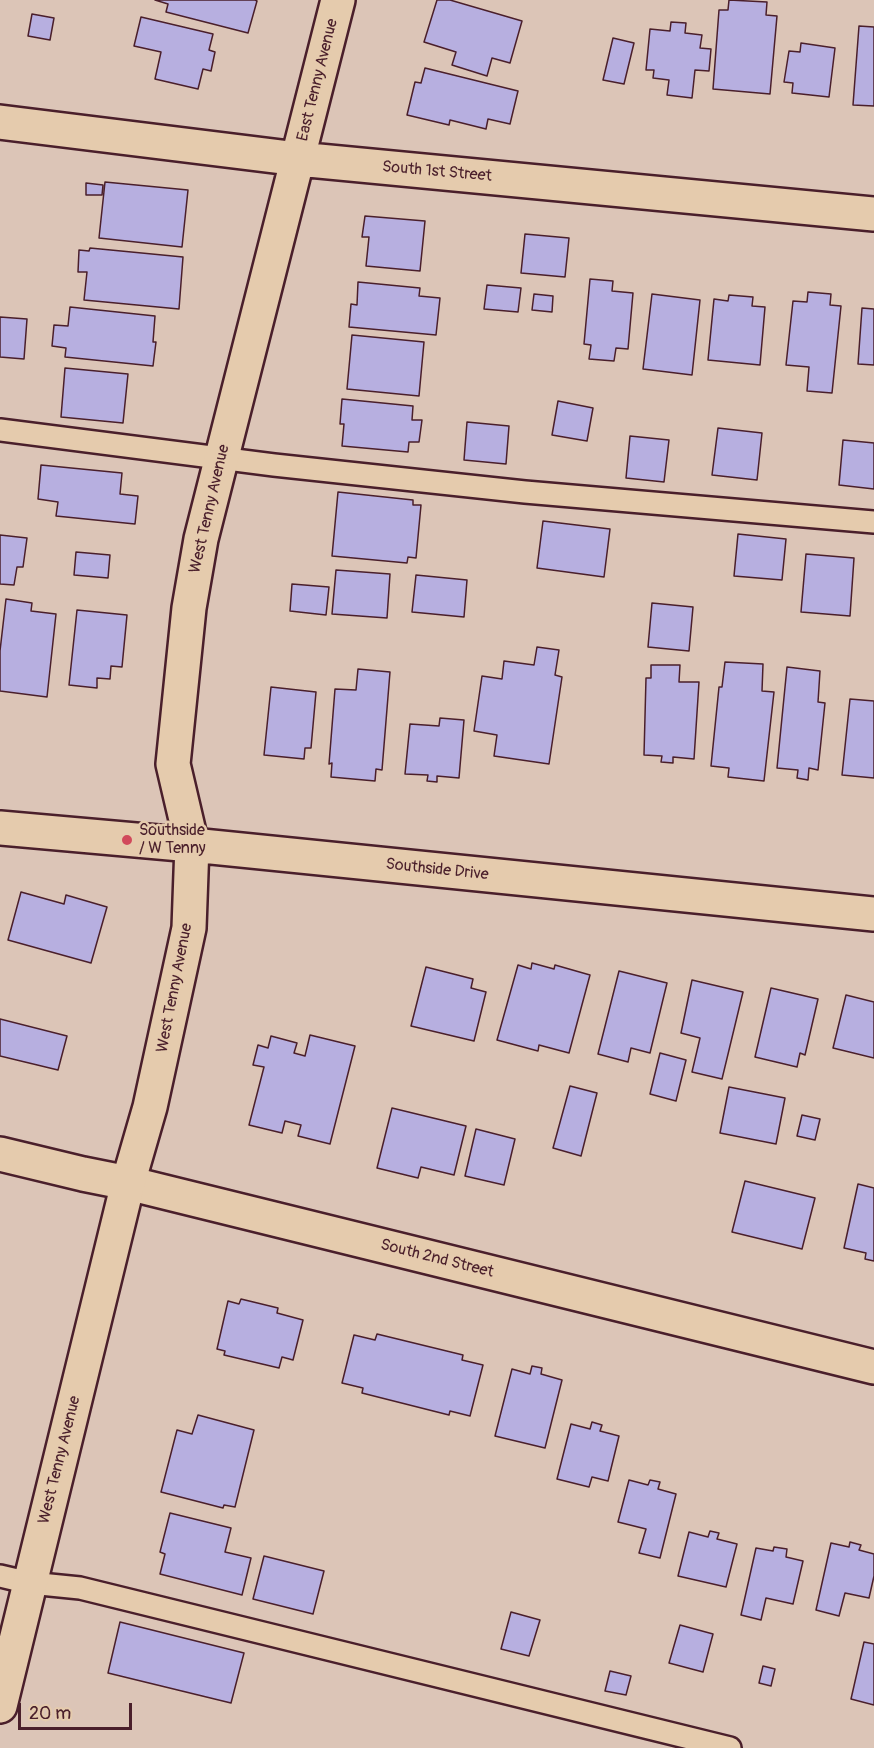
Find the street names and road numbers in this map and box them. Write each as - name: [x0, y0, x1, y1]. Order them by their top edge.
- street label: East Tenny Avenue: [293, 17, 343, 143]
- street label: South 1st Street: [381, 158, 493, 186]
- street label: West Tenny Avenue: [186, 443, 234, 575]
- street label: Southside Drive: [385, 855, 489, 885]
- street label: West Tenny Avenue: [153, 922, 197, 1054]
- street label: South 2nd Street: [378, 1236, 496, 1282]
- street label: West Tenny Avenue: [35, 1394, 85, 1526]

